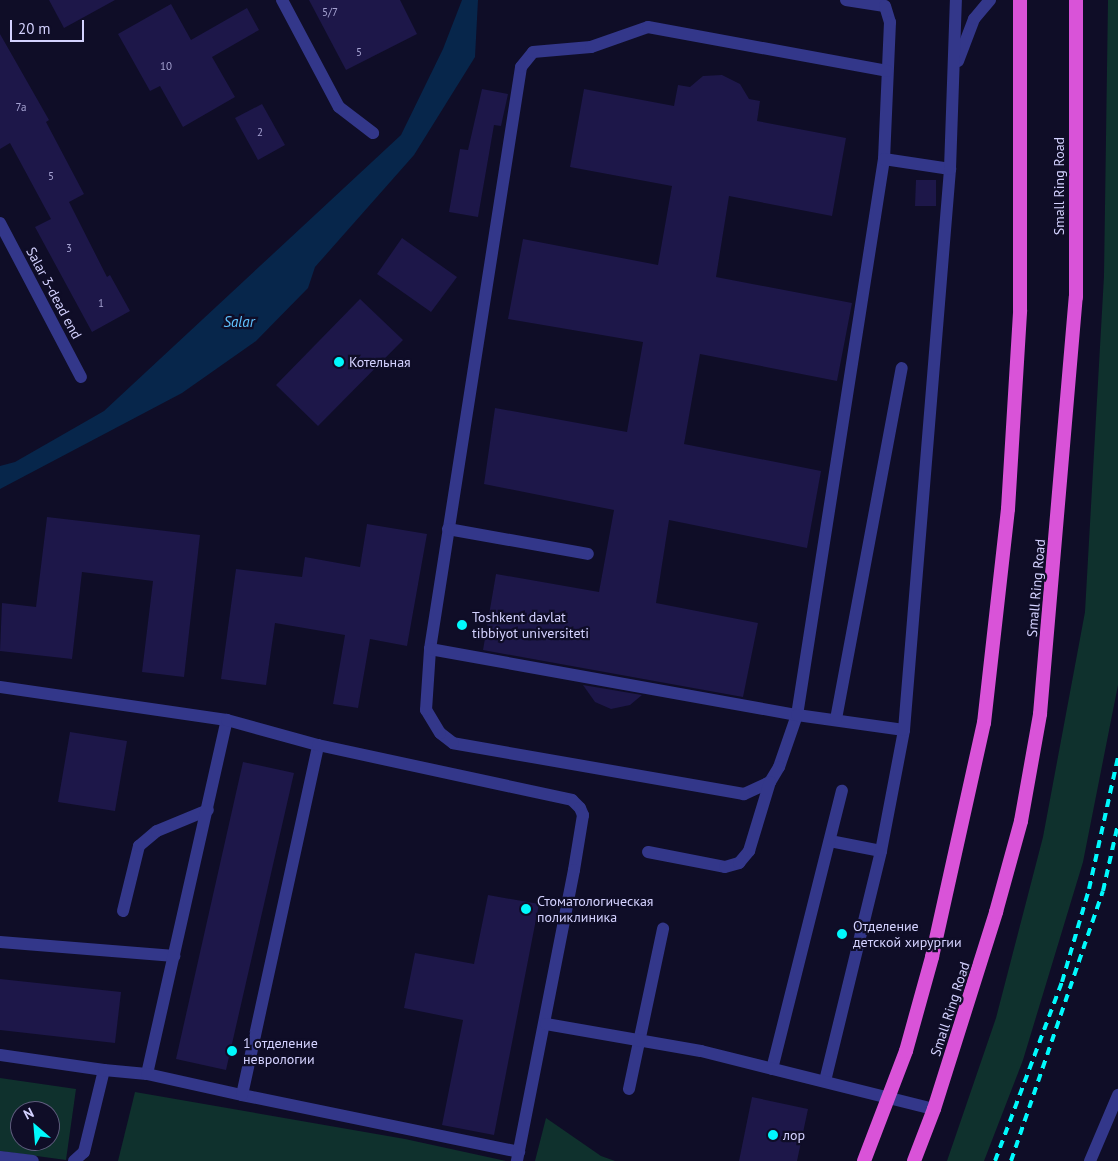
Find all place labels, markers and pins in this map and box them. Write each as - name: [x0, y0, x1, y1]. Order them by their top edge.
- place label: Котельная: [349, 354, 411, 370]
- marker: Котельная: [333, 356, 345, 368]
- place label: Toshkent davlat tibbiyot universiteti: [472, 609, 589, 642]
- marker: Toshkent davlat tibbiyot universiteti: [456, 619, 468, 631]
- place label: Стоматологическая поликлиника: [537, 893, 653, 926]
- marker: Стоматологическая поликлиника: [519, 902, 533, 916]
- place label: Отделение детской хирургии: [853, 918, 962, 950]
- marker: Отделение детской хирургии: [835, 927, 849, 941]
- place label: 1 отделение неврологии: [243, 1035, 318, 1068]
- marker: 1 отделение неврологии: [225, 1044, 239, 1058]
- place label: лор: [783, 1127, 805, 1143]
- marker: лор: [767, 1129, 779, 1141]

